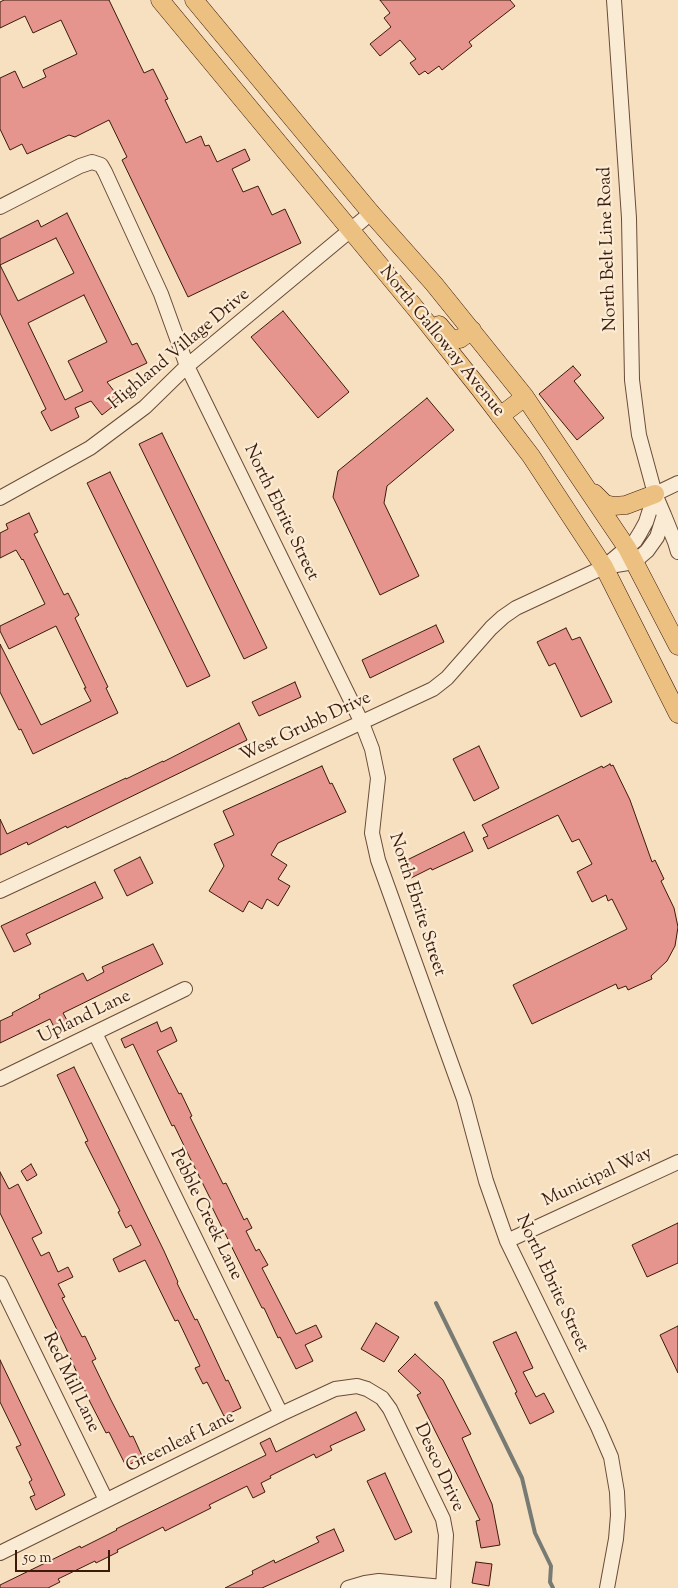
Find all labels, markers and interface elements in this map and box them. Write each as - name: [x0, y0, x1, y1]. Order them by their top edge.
- street label: North Belt Line Road: [595, 166, 623, 332]
- street label: North Galloway Avenue: [373, 262, 509, 422]
- street label: Highland Village Drive: [105, 285, 255, 415]
- street label: North Ebrite Street: [238, 441, 322, 585]
- street label: West Grubb Drive: [237, 688, 375, 768]
- street label: North Ebrite Street: [383, 831, 449, 979]
- street label: Upland Lane: [35, 986, 135, 1050]
- street label: Municipal Way: [540, 1143, 656, 1213]
- street label: Pebble Creek Lane: [164, 1146, 246, 1284]
- street label: North Ebrite Street: [510, 1212, 592, 1356]
- street label: Red Mill Lane: [37, 1330, 103, 1436]
- street label: Greenleaf Lane: [123, 1407, 239, 1479]
- street label: Desco Drive: [408, 1420, 468, 1516]
- scale bar: [18, 1540, 112, 1572]
- text: 50 m: [23, 1548, 52, 1569]

